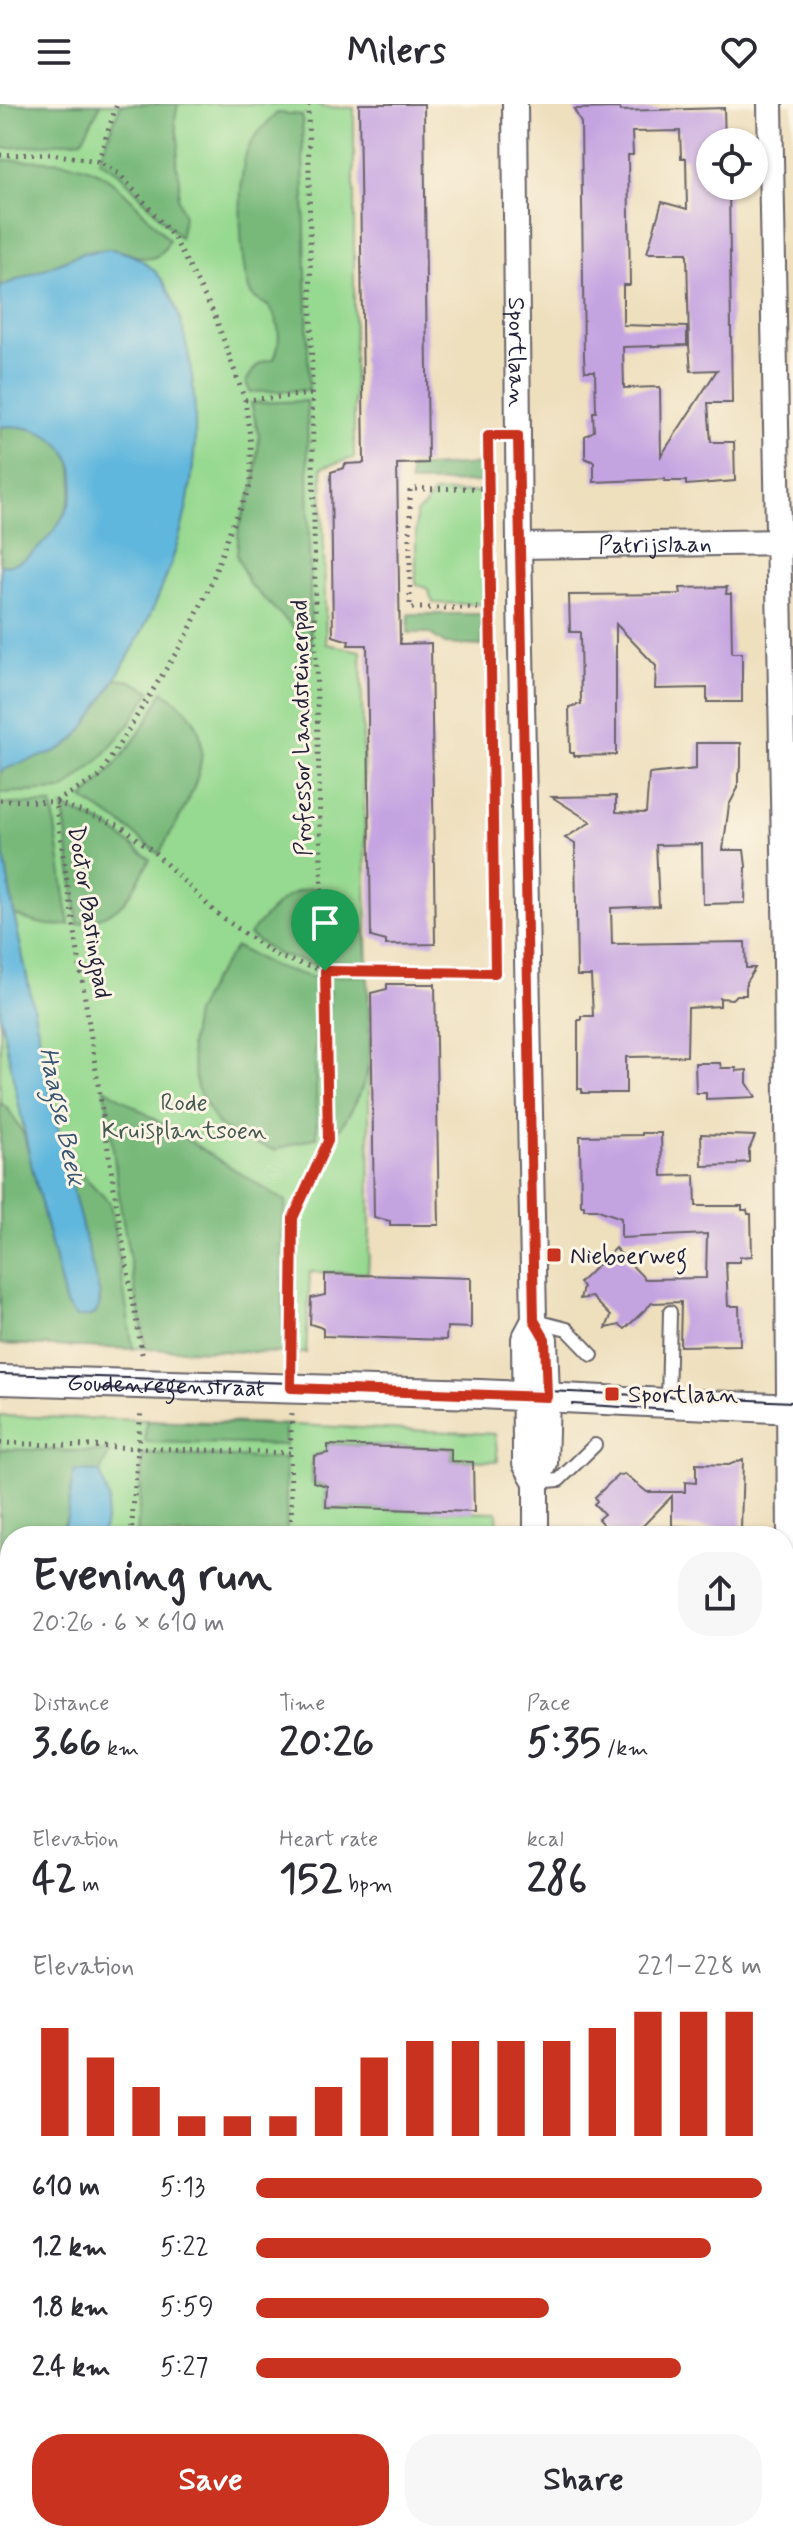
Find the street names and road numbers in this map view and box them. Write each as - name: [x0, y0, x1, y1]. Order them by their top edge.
- street label: Sportlaan: [500, 297, 532, 407]
- street label: Patrijslaan: [598, 529, 712, 562]
- street label: Professor Landsteinerpad: [285, 599, 320, 856]
- street label: Doctor Bastingpad: [57, 824, 117, 1001]
- street label: Goudenregenstraat: [67, 1368, 265, 1405]

